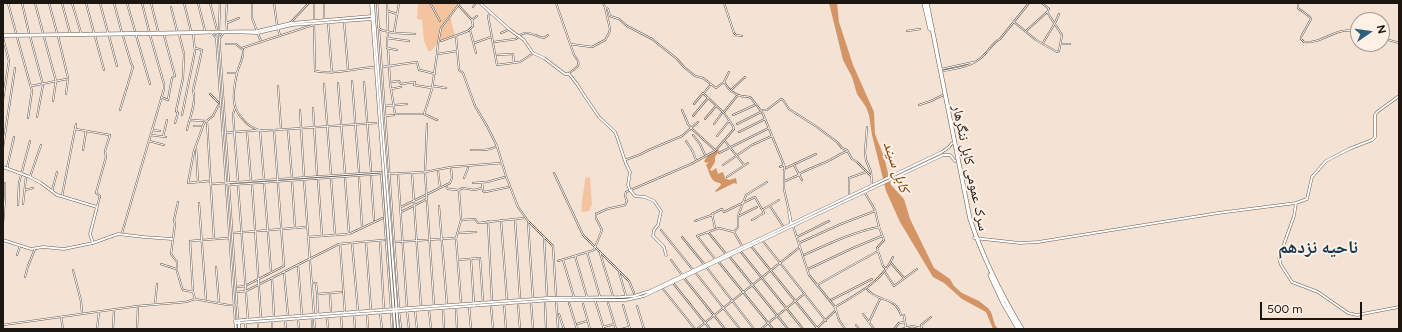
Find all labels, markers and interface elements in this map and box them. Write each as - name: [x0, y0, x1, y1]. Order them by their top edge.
- north arrow: [1350, 12, 1390, 52]
- text: N: [1374, 24, 1388, 35]
- street label: سرک عمومی کابل ننگرهار: [948, 104, 992, 232]
- water label: کابل سيند: [879, 139, 913, 195]
- district label: ناحیه نزدهم: [1278, 237, 1358, 259]
- scale bar: [1262, 294, 1364, 320]
- text: 500 m: [1267, 302, 1302, 316]

